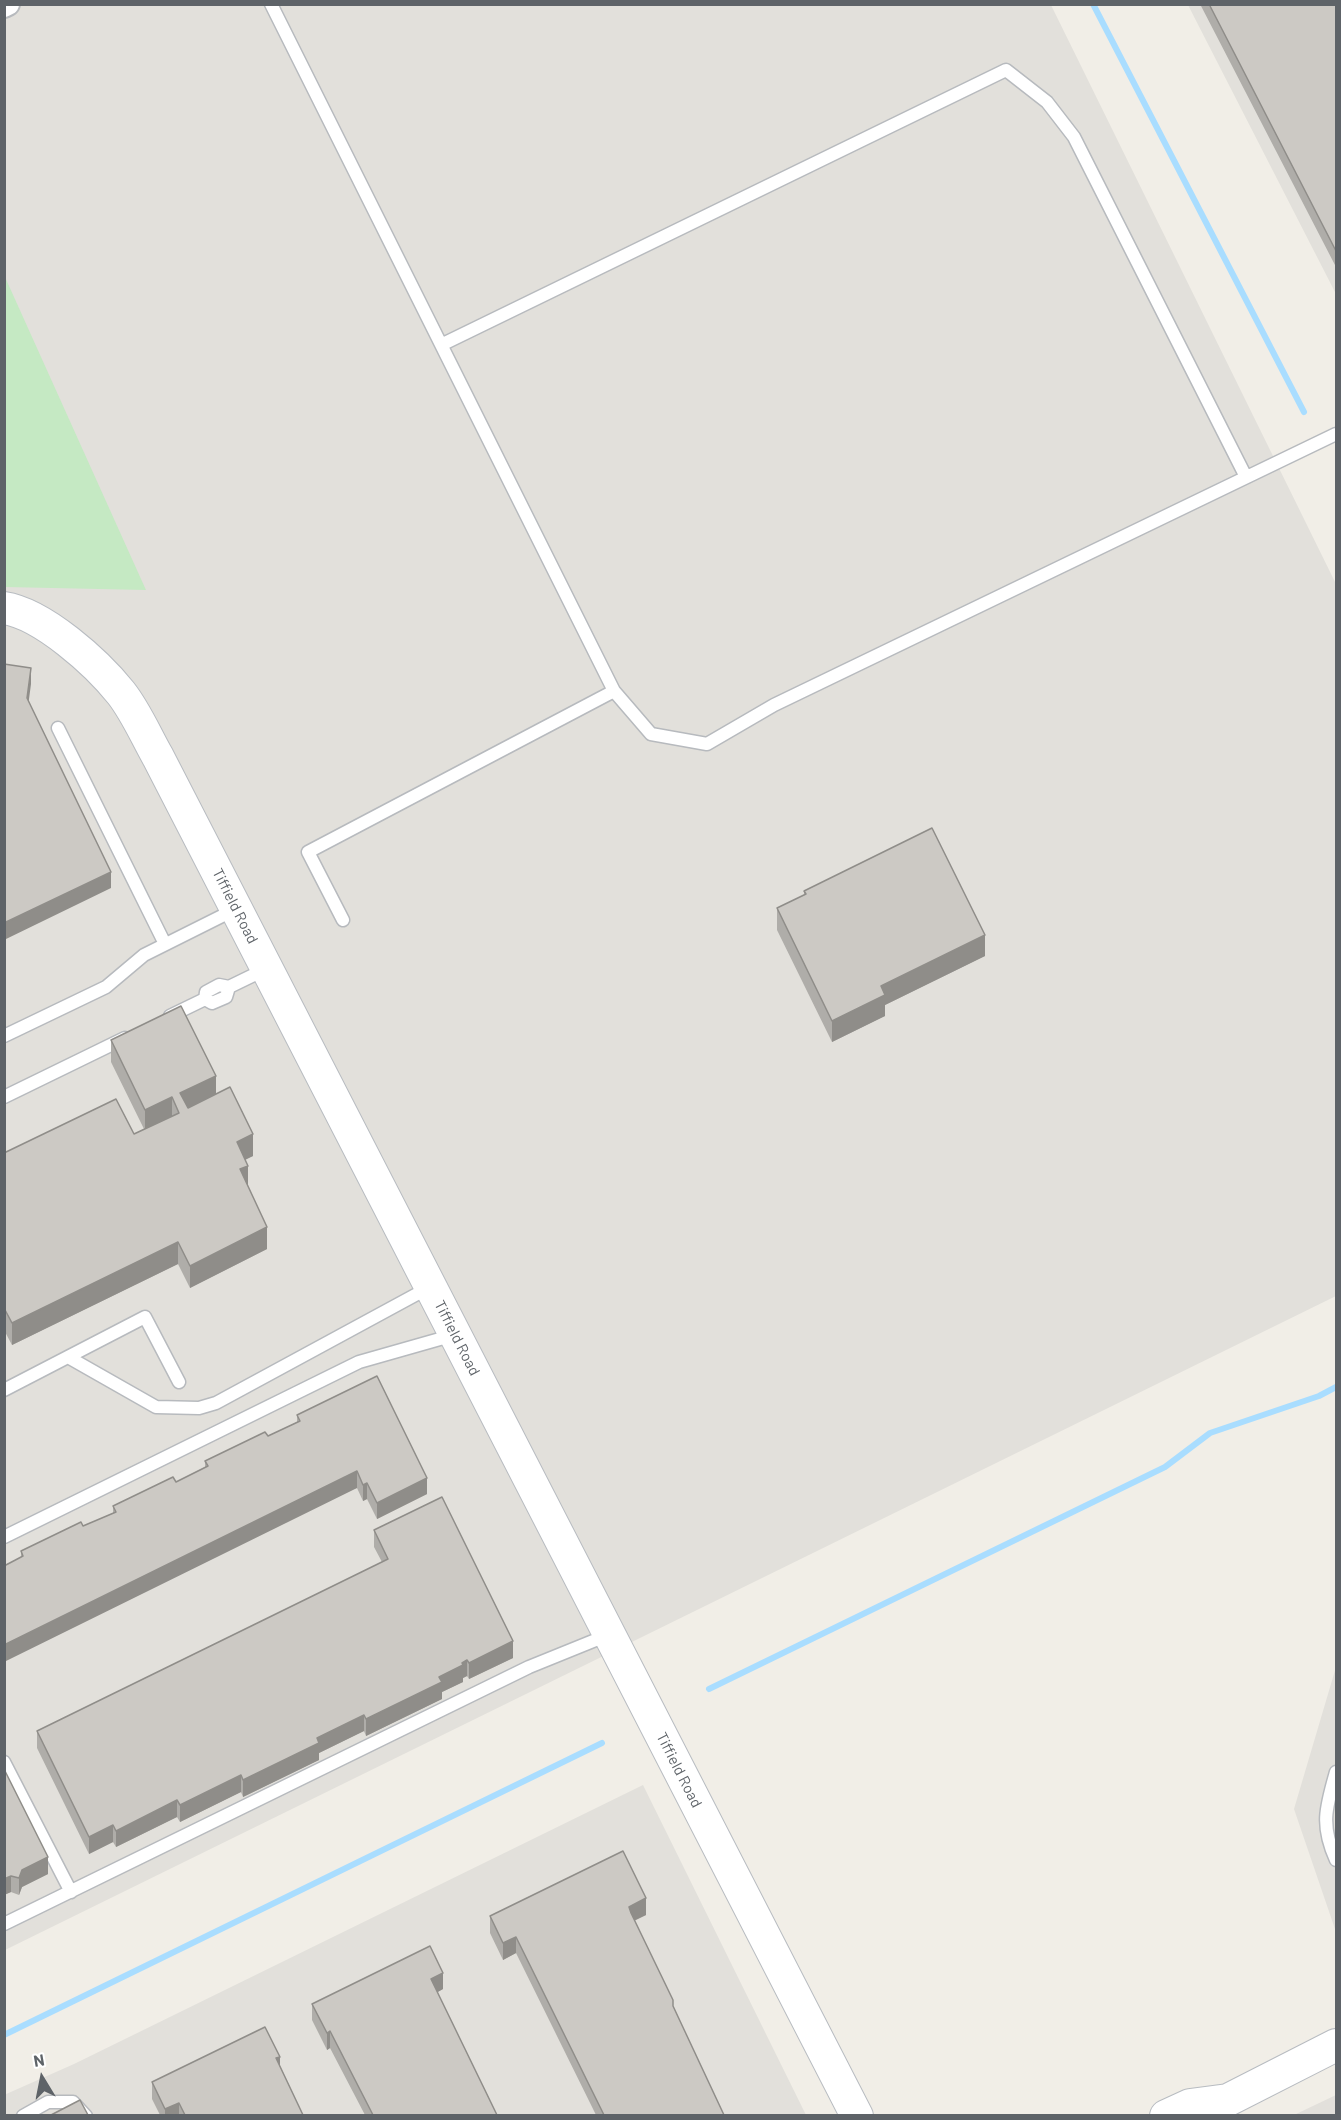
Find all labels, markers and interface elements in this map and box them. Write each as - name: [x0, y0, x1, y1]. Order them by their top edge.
- street label: Tiffield Road: [208, 865, 262, 947]
- street label: Tiffield Road: [430, 1297, 484, 1379]
- street label: Tiffield Road: [652, 1729, 706, 1811]
- north arrow: [12, 2048, 72, 2108]
- text: N: [32, 2050, 46, 2070]

